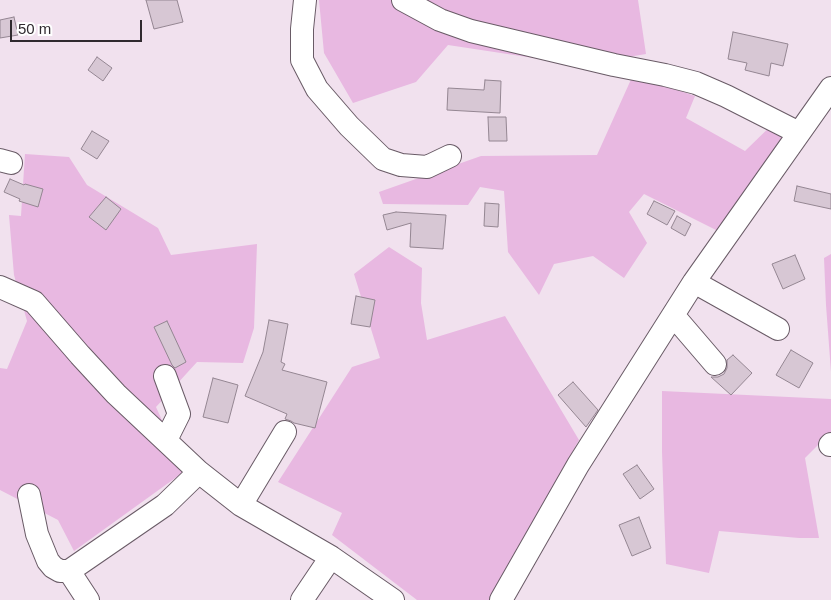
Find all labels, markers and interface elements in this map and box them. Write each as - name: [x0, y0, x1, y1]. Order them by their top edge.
- scale bar: [12, 10, 145, 42]
- text: 50 m: [18, 20, 51, 37]

